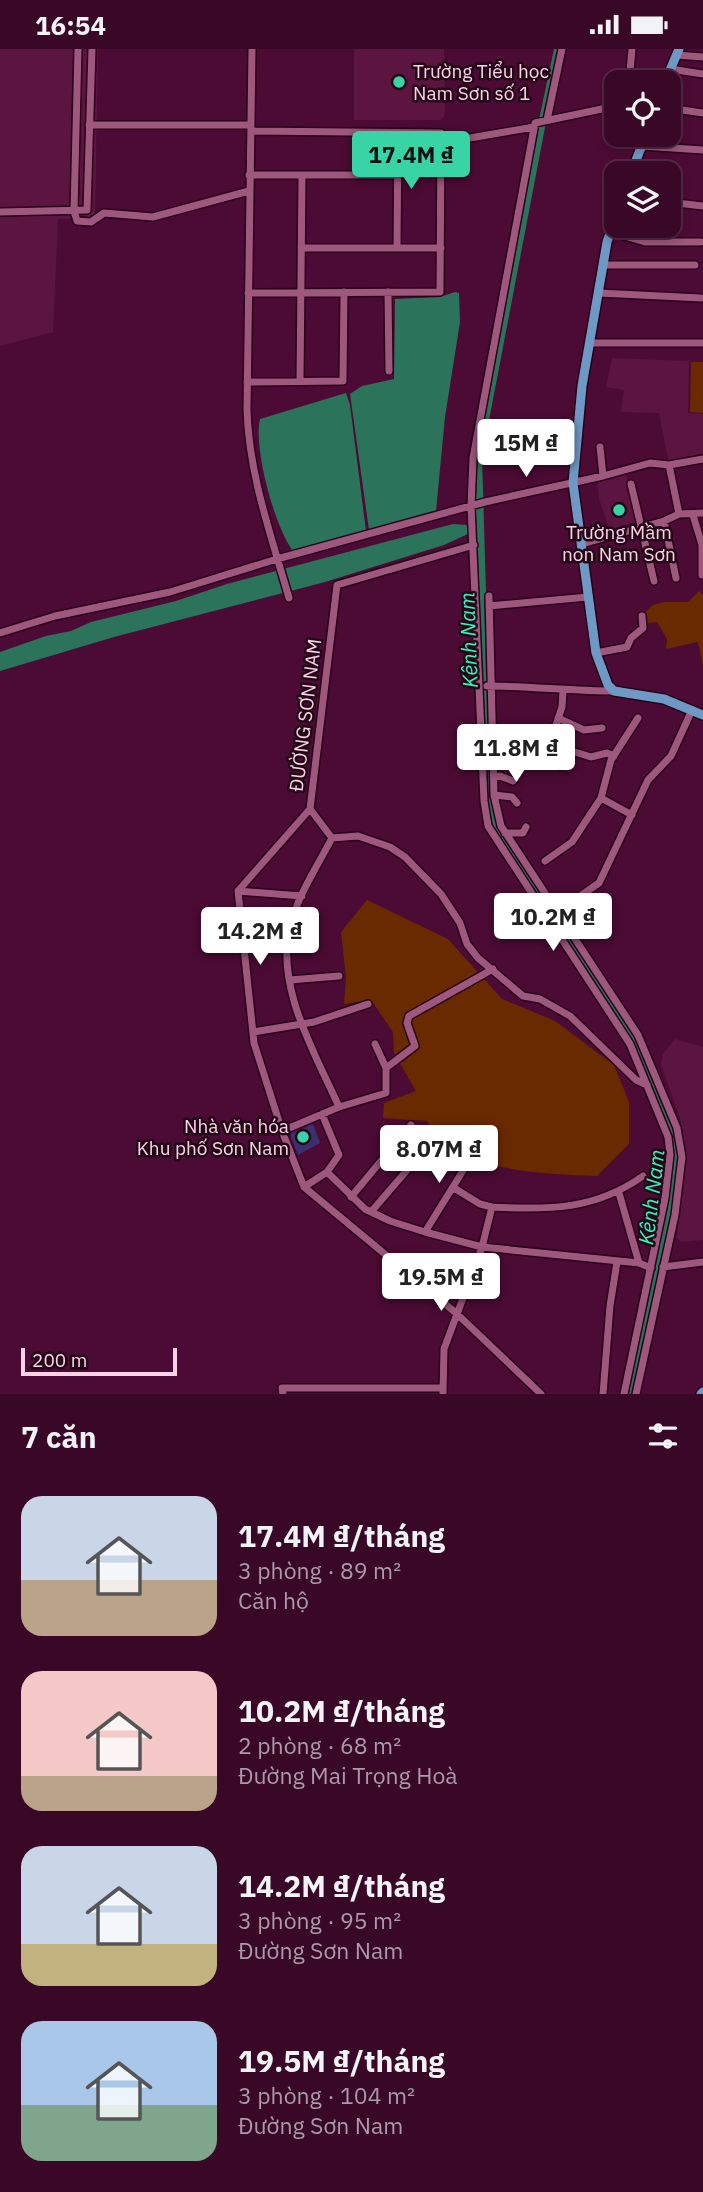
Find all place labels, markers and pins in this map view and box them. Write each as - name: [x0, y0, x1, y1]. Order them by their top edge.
- place label: Trường Tiểu học Nam Sơn số 1: [413, 59, 549, 105]
- marker: Trường Tiểu học Nam Sơn số 1: [391, 74, 407, 90]
- pin: 17.4M ₫: [346, 131, 476, 191]
- pin: 15M ₫: [477, 419, 575, 479]
- marker: Trường Mầm non Nam Sơn: [611, 502, 627, 518]
- place label: Trường Mầm non Nam Sơn: [562, 520, 676, 566]
- pin: 11.8M ₫: [451, 725, 581, 784]
- pin: 10.2M ₫: [488, 893, 618, 953]
- pin: 14.2M ₫: [195, 907, 325, 967]
- place label: Nhà văn hóa Khu phố Sơn Nam: [137, 1114, 289, 1160]
- pin: 8.07M ₫: [374, 1125, 504, 1185]
- marker: Nhà văn hóa Khu phố Sơn Nam: [295, 1129, 311, 1145]
- pin: 19.5M ₫: [376, 1253, 506, 1313]

